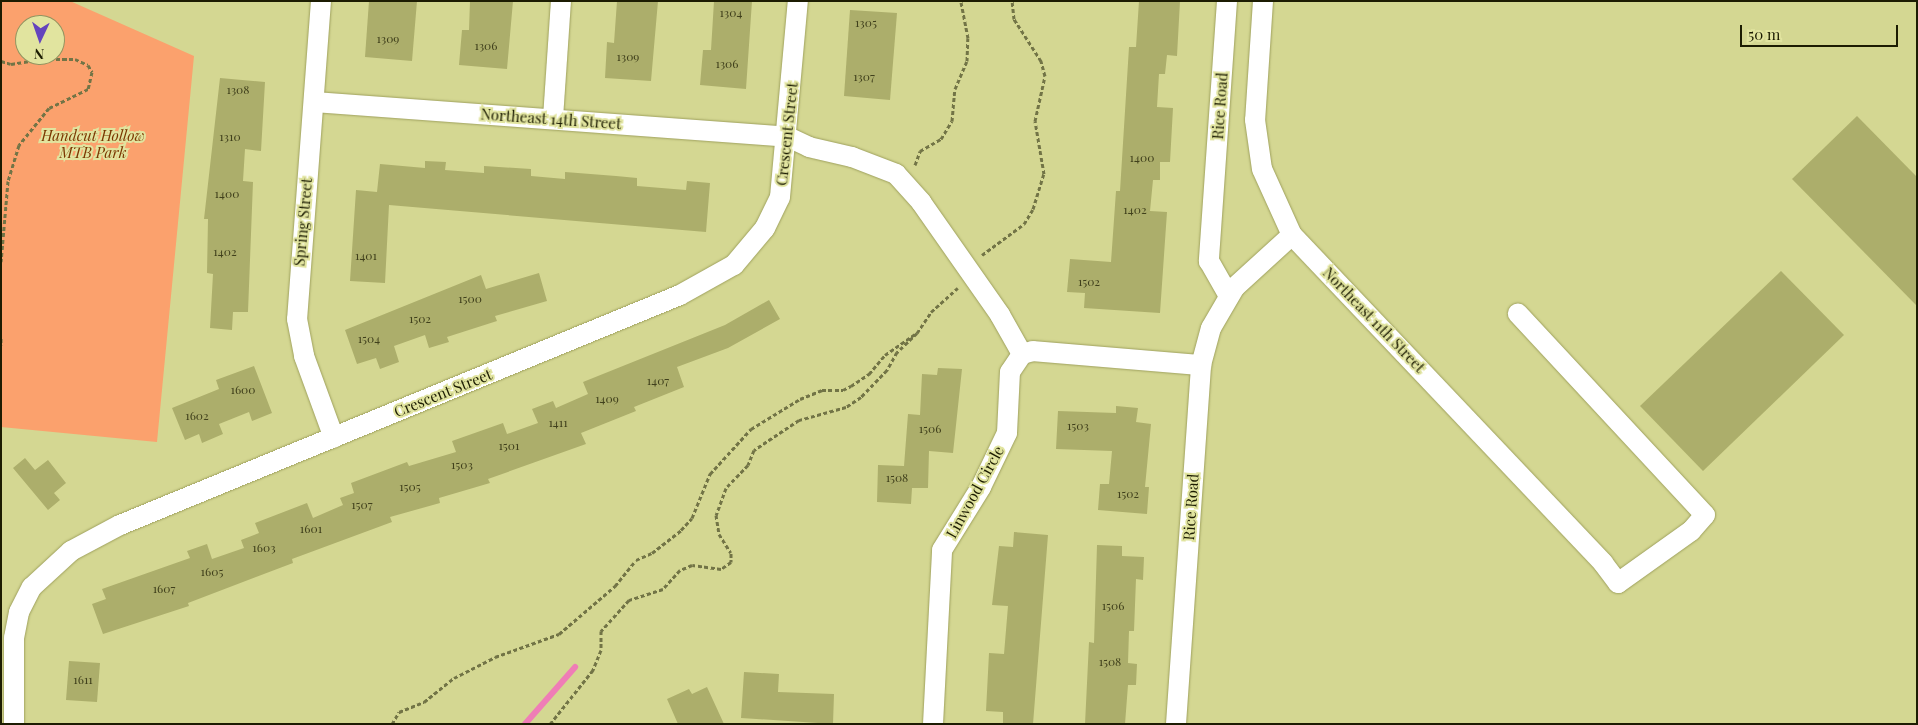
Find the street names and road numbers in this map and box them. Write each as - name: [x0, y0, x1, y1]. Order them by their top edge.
- street label: Rice Road: [1209, 72, 1231, 140]
- street label: Crescent Street: [773, 81, 801, 187]
- street label: Northeast 14th Street: [480, 105, 622, 133]
- street label: Spring Street: [290, 177, 316, 267]
- street label: Northeast 11th Street: [1319, 264, 1429, 376]
- street label: Crescent Street: [391, 365, 495, 421]
- street label: Linwood Circle: [942, 443, 1008, 541]
- street label: Rice Road: [1180, 473, 1202, 541]

